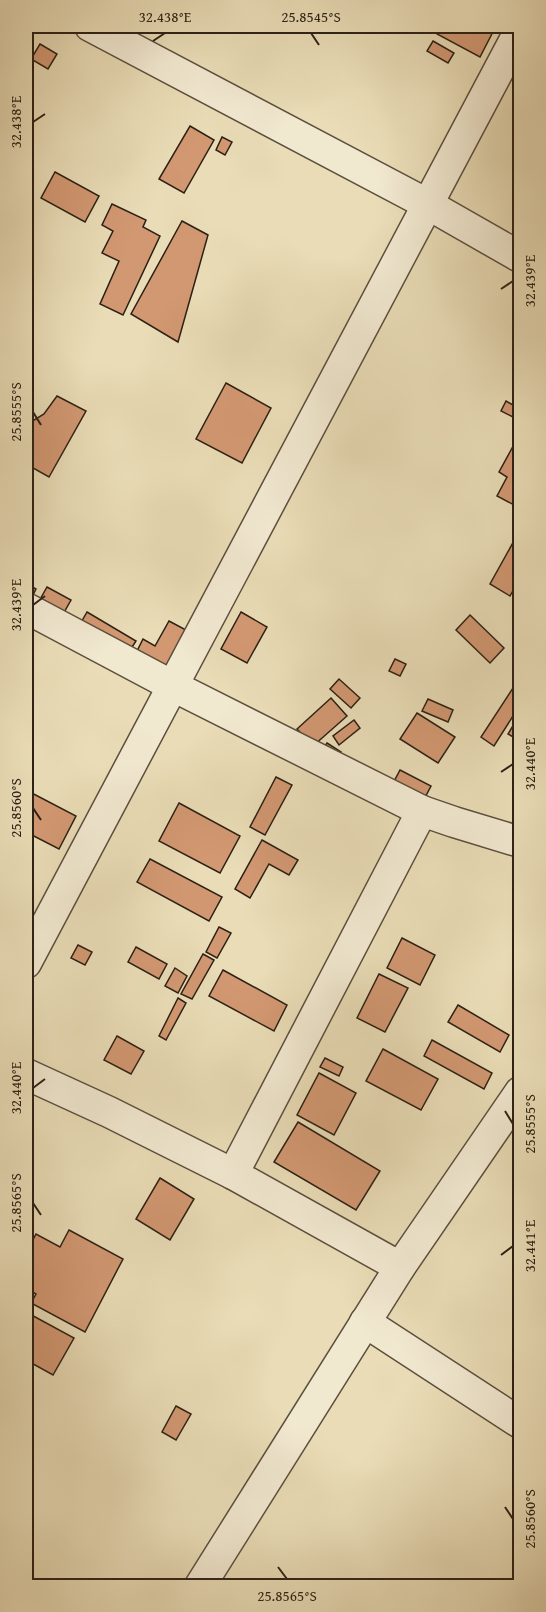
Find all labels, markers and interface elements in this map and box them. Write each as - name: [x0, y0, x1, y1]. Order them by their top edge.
- text: 32.438°E: [139, 6, 192, 27]
- text: 25.8545°S: [281, 6, 341, 27]
- text: 32.438°E: [5, 95, 26, 148]
- text: 32.439°E: [519, 254, 540, 307]
- text: 25.8555°S: [5, 382, 26, 442]
- text: 32.439°E: [5, 578, 26, 631]
- text: 32.440°E: [519, 737, 540, 790]
- text: 25.8560°S: [5, 778, 26, 838]
- text: 32.440°E: [5, 1061, 26, 1114]
- text: 25.8555°S: [519, 1094, 540, 1154]
- text: 25.8565°S: [5, 1173, 26, 1233]
- text: 32.441°E: [519, 1219, 540, 1272]
- text: 25.8560°S: [519, 1489, 540, 1549]
- text: 25.8565°S: [257, 1585, 317, 1606]

